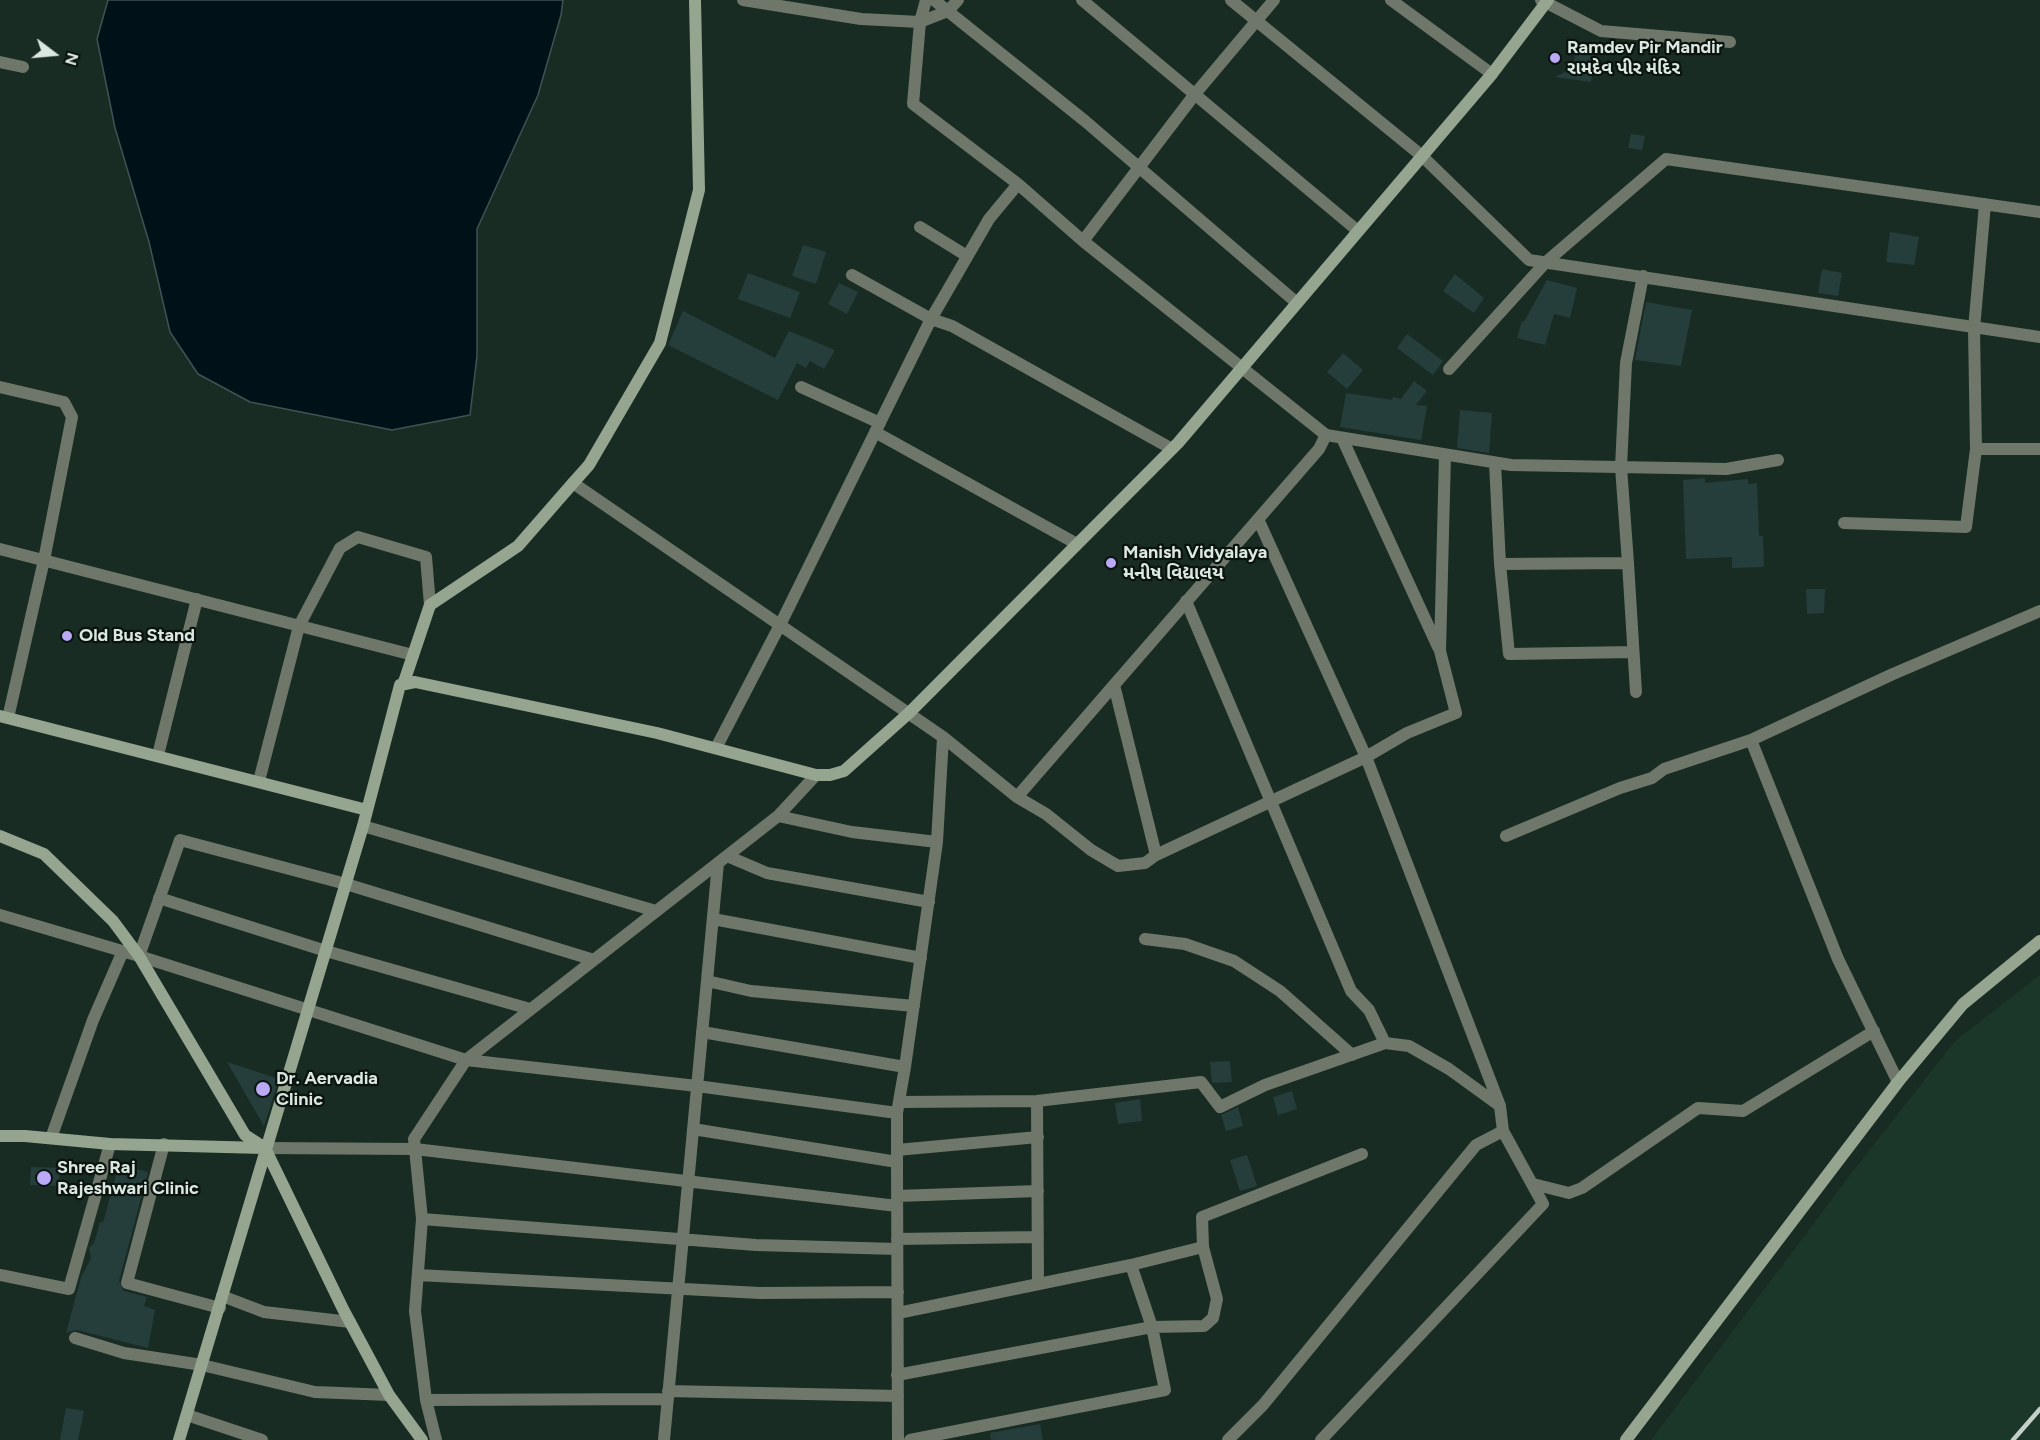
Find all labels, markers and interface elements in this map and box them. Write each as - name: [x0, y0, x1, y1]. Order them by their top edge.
- north arrow: [24, 24, 84, 84]
- place label: Ramdev Pir Mandir રામદેવ પીર મંદિર: [1567, 37, 1723, 80]
- text: N: [61, 51, 83, 68]
- marker: Ramdev Pir Mandir રામદેવ પીર મંદિર: [1548, 51, 1562, 65]
- place label: Manish Vidyalaya મનીષ વિદ્યાલય: [1123, 542, 1267, 584]
- marker: Manish Vidyalaya મનીષ વિદ્યાલય: [1104, 556, 1118, 570]
- place label: Old Bus Stand: [79, 625, 195, 647]
- marker: Old Bus Stand: [60, 629, 74, 643]
- place label: Dr. Aervadia Clinic: [276, 1068, 378, 1110]
- marker: Dr. Aervadia Clinic: [254, 1080, 272, 1098]
- place label: Shree Raj Rajeshwari Clinic: [57, 1157, 199, 1200]
- marker: Shree Raj Rajeshwari Clinic: [35, 1169, 53, 1187]

